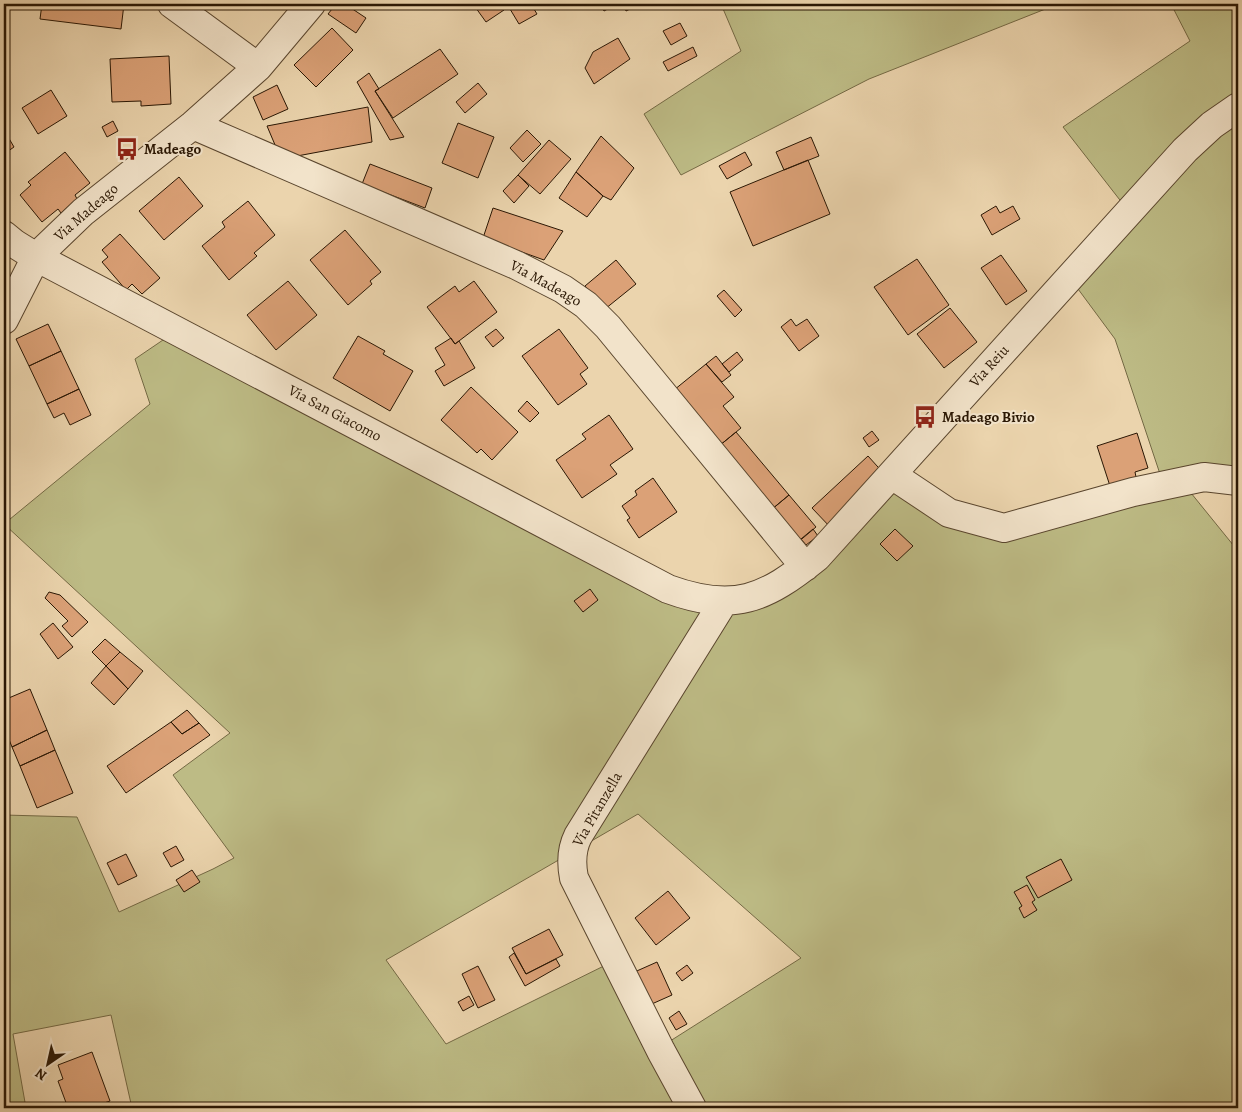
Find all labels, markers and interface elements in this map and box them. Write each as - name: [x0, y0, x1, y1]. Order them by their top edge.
- bus stop icon: Madeago: [114, 136, 140, 162]
- place label: Madeago: [144, 139, 202, 159]
- street label: Via Madeago: [49, 179, 122, 246]
- street label: Via Madeago: [506, 255, 585, 311]
- street label: Via Reiu: [964, 340, 1014, 392]
- street label: Via San Giacomo: [284, 380, 385, 446]
- bus stop icon: Madeago Bivio: [912, 404, 938, 430]
- place label: Madeago Bivio: [942, 407, 1035, 427]
- street label: Via Pitanzella: [567, 768, 626, 851]
- north arrow: [22, 1040, 72, 1090]
- text: N: [31, 1064, 51, 1085]

